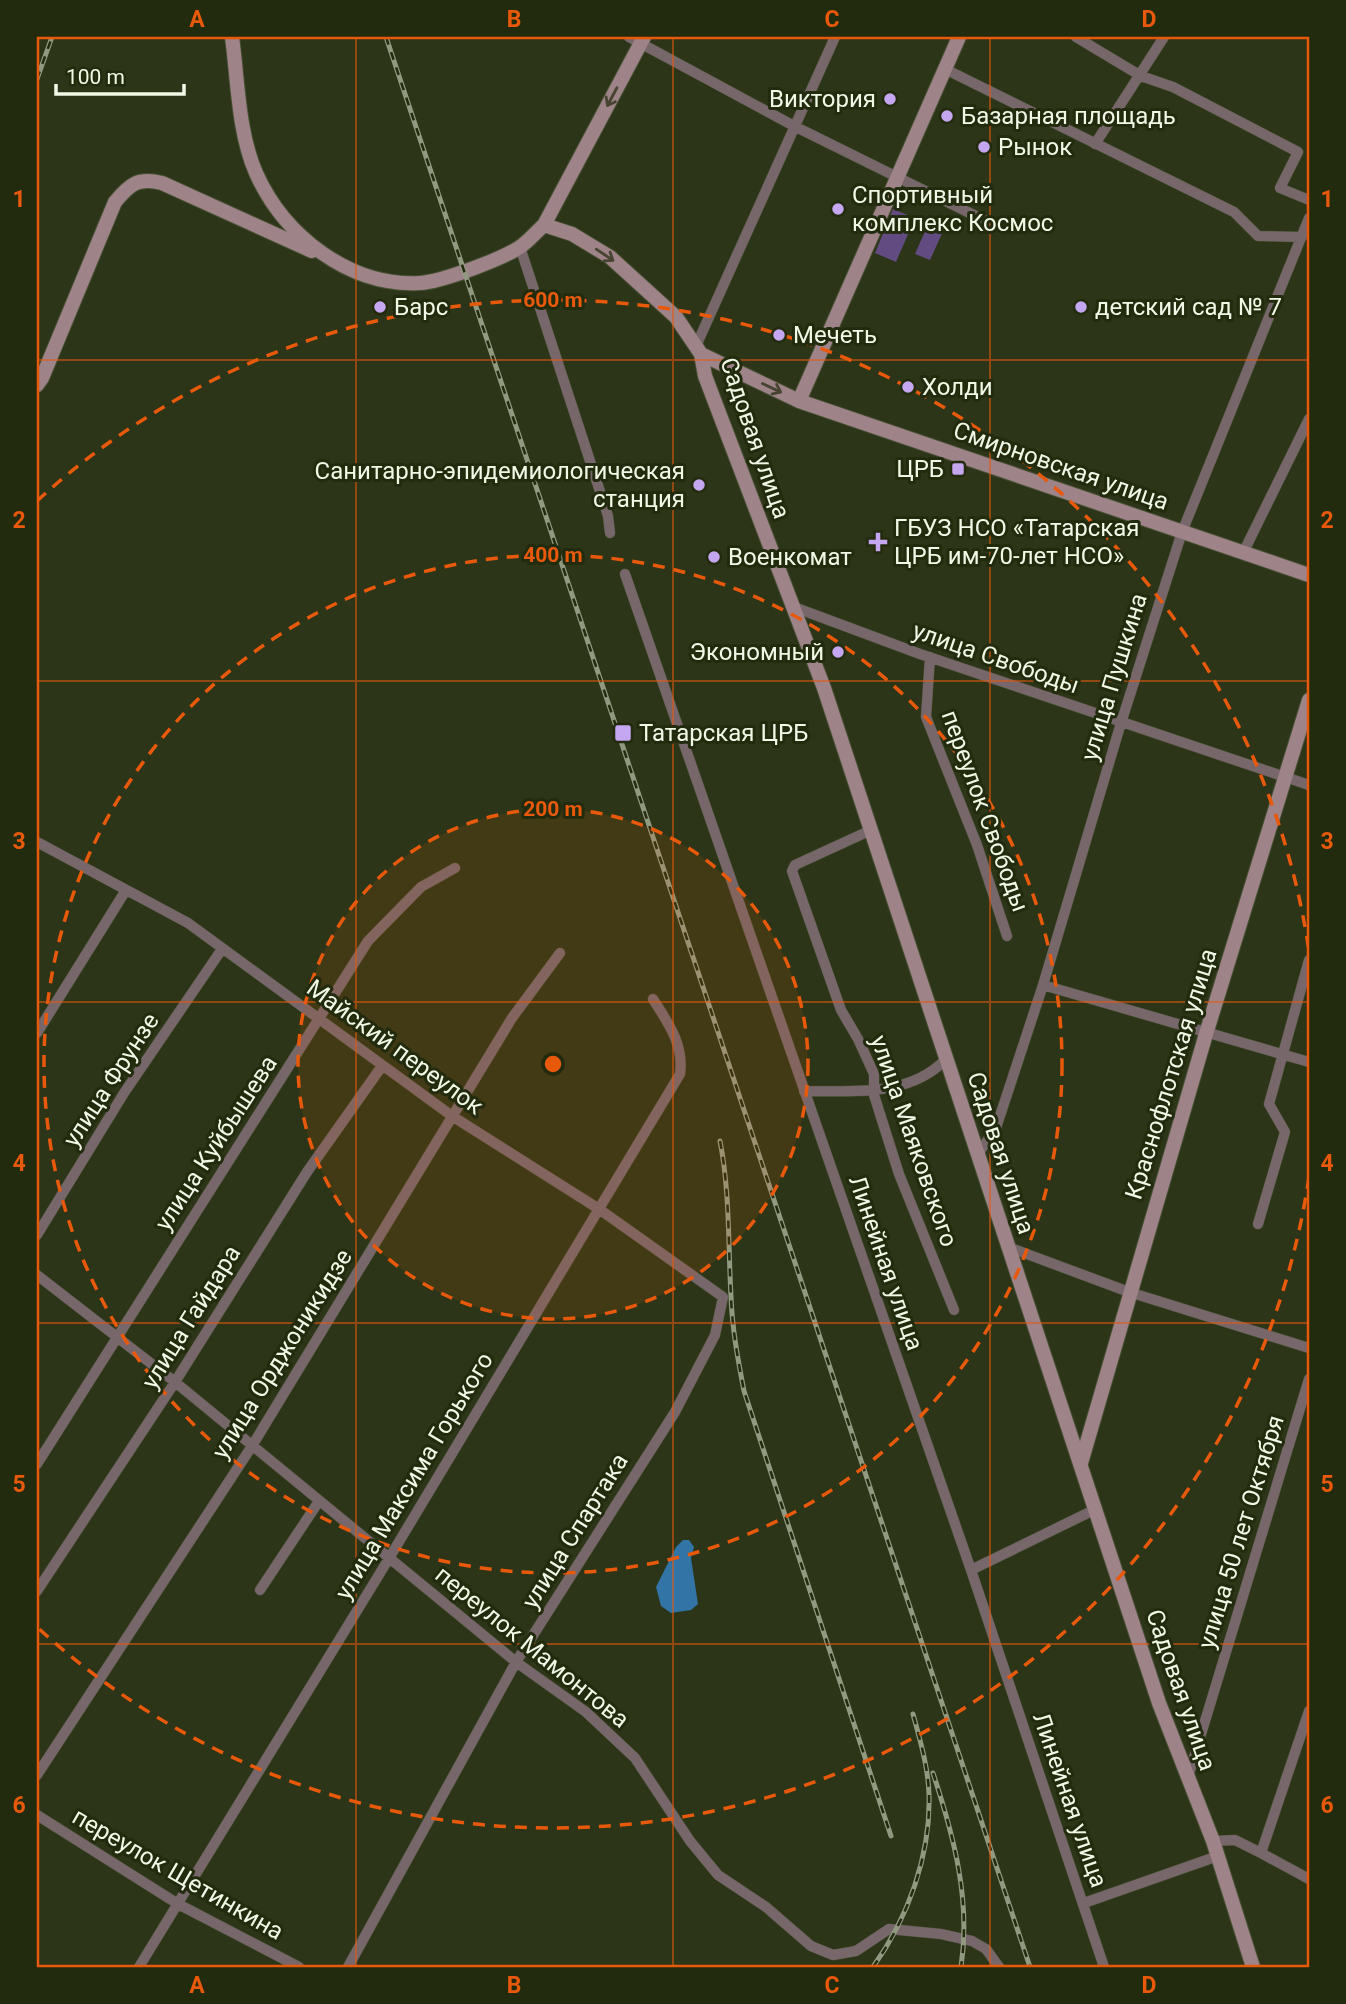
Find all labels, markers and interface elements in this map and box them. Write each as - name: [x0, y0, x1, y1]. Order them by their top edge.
- text: A: [189, 6, 205, 33]
- text: B: [507, 6, 521, 33]
- text: C: [824, 6, 840, 33]
- text: D: [1142, 6, 1156, 33]
- scale bar: [56, 52, 184, 96]
- text: 100 m: [66, 65, 125, 89]
- place label: Виктория: [769, 85, 876, 113]
- one-way arrow: [605, 86, 618, 107]
- marker: Виктория: [882, 91, 898, 107]
- place label: Базарная площадь: [961, 102, 1176, 130]
- marker: Базарная площадь: [939, 108, 955, 124]
- place label: Рынок: [998, 133, 1072, 161]
- marker: Рынок: [976, 139, 992, 155]
- place label: Спортивный комплекс Космос: [852, 181, 1053, 237]
- text: 1: [12, 186, 26, 213]
- text: 1: [1320, 186, 1334, 213]
- marker: Спортивный комплекс Космос: [830, 201, 846, 217]
- one-way arrow: [595, 247, 614, 262]
- text: 600 m: [523, 288, 583, 312]
- place label: Барс: [394, 293, 448, 321]
- place label: детский сад № 7: [1095, 293, 1282, 321]
- marker: Барс: [372, 299, 388, 315]
- marker: детский сад № 7: [1073, 299, 1089, 315]
- place label: Мечеть: [793, 321, 877, 349]
- marker: Мечеть: [771, 327, 787, 343]
- street label: Садовая улица: [714, 354, 796, 522]
- place label: Холди: [922, 373, 993, 401]
- marker: Холди: [900, 379, 916, 395]
- one-way arrow: [761, 382, 782, 395]
- street label: Смирновская улица: [950, 416, 1172, 516]
- place label: ЦРБ: [896, 455, 944, 483]
- place label: Санитарно-эпидемиологическая станция: [315, 457, 685, 513]
- marker: ЦРБ: [950, 461, 966, 477]
- marker: Санитарно-эпидемиологическая станция: [691, 477, 707, 493]
- text: 2: [12, 507, 26, 534]
- text: 2: [1320, 507, 1334, 534]
- place label: ГБУЗ НСО «Татарская ЦРБ им-70-лет НСО»: [894, 514, 1140, 570]
- marker: ГБУЗ НСО «Татарская ЦРБ им-70-лет НСО»: [868, 532, 888, 552]
- text: 400 m: [523, 543, 583, 567]
- place label: Военкомат: [728, 543, 852, 571]
- marker: Военкомат: [706, 549, 722, 565]
- street label: улица Пушкина: [1075, 590, 1153, 764]
- street label: улица Свободы: [909, 616, 1083, 700]
- place label: Экономный: [690, 638, 824, 666]
- marker: Экономный: [830, 644, 846, 660]
- street label: переулок Свободы: [936, 706, 1034, 916]
- place label: Татарская ЦРБ: [639, 719, 808, 747]
- marker: Татарская ЦРБ: [613, 723, 633, 743]
- text: 200 m: [523, 797, 583, 821]
- text: 3: [12, 828, 26, 855]
- text: 3: [1320, 828, 1334, 855]
- street label: Краснофлотская улица: [1120, 945, 1222, 1203]
- street label: Майский переулок: [301, 974, 489, 1120]
- street label: улица Фрунзе: [57, 1008, 165, 1152]
- street label: улица Маяковского: [865, 1032, 963, 1250]
- street label: улица Куйбышева: [149, 1050, 283, 1236]
- centre of rings: [541, 1052, 565, 1076]
- street label: Садовая улица: [962, 1068, 1040, 1238]
- text: 4: [12, 1150, 26, 1177]
- text: 4: [1320, 1150, 1334, 1177]
- street label: Линейная улица: [843, 1172, 929, 1354]
- street label: улица Гайдара: [136, 1240, 246, 1394]
- street label: улица Орджоникидзе: [206, 1244, 358, 1464]
- street label: улица Максима Горького: [329, 1347, 499, 1605]
- street label: улица 50 лет Октября: [1192, 1412, 1290, 1652]
- street label: улица Спартака: [516, 1448, 634, 1614]
- text: 5: [12, 1471, 26, 1498]
- text: 5: [1320, 1471, 1334, 1498]
- street label: переулок Мамонтова: [430, 1560, 634, 1734]
- street label: Садовая улица: [1140, 1606, 1222, 1774]
- street label: Линейная улица: [1027, 1709, 1113, 1891]
- text: 6: [12, 1792, 26, 1819]
- text: 6: [1320, 1792, 1334, 1819]
- street label: переулок Щетинкина: [68, 1802, 288, 1946]
- text: A: [189, 1972, 205, 1999]
- text: B: [507, 1972, 521, 1999]
- text: C: [824, 1972, 840, 1999]
- text: D: [1142, 1972, 1156, 1999]

